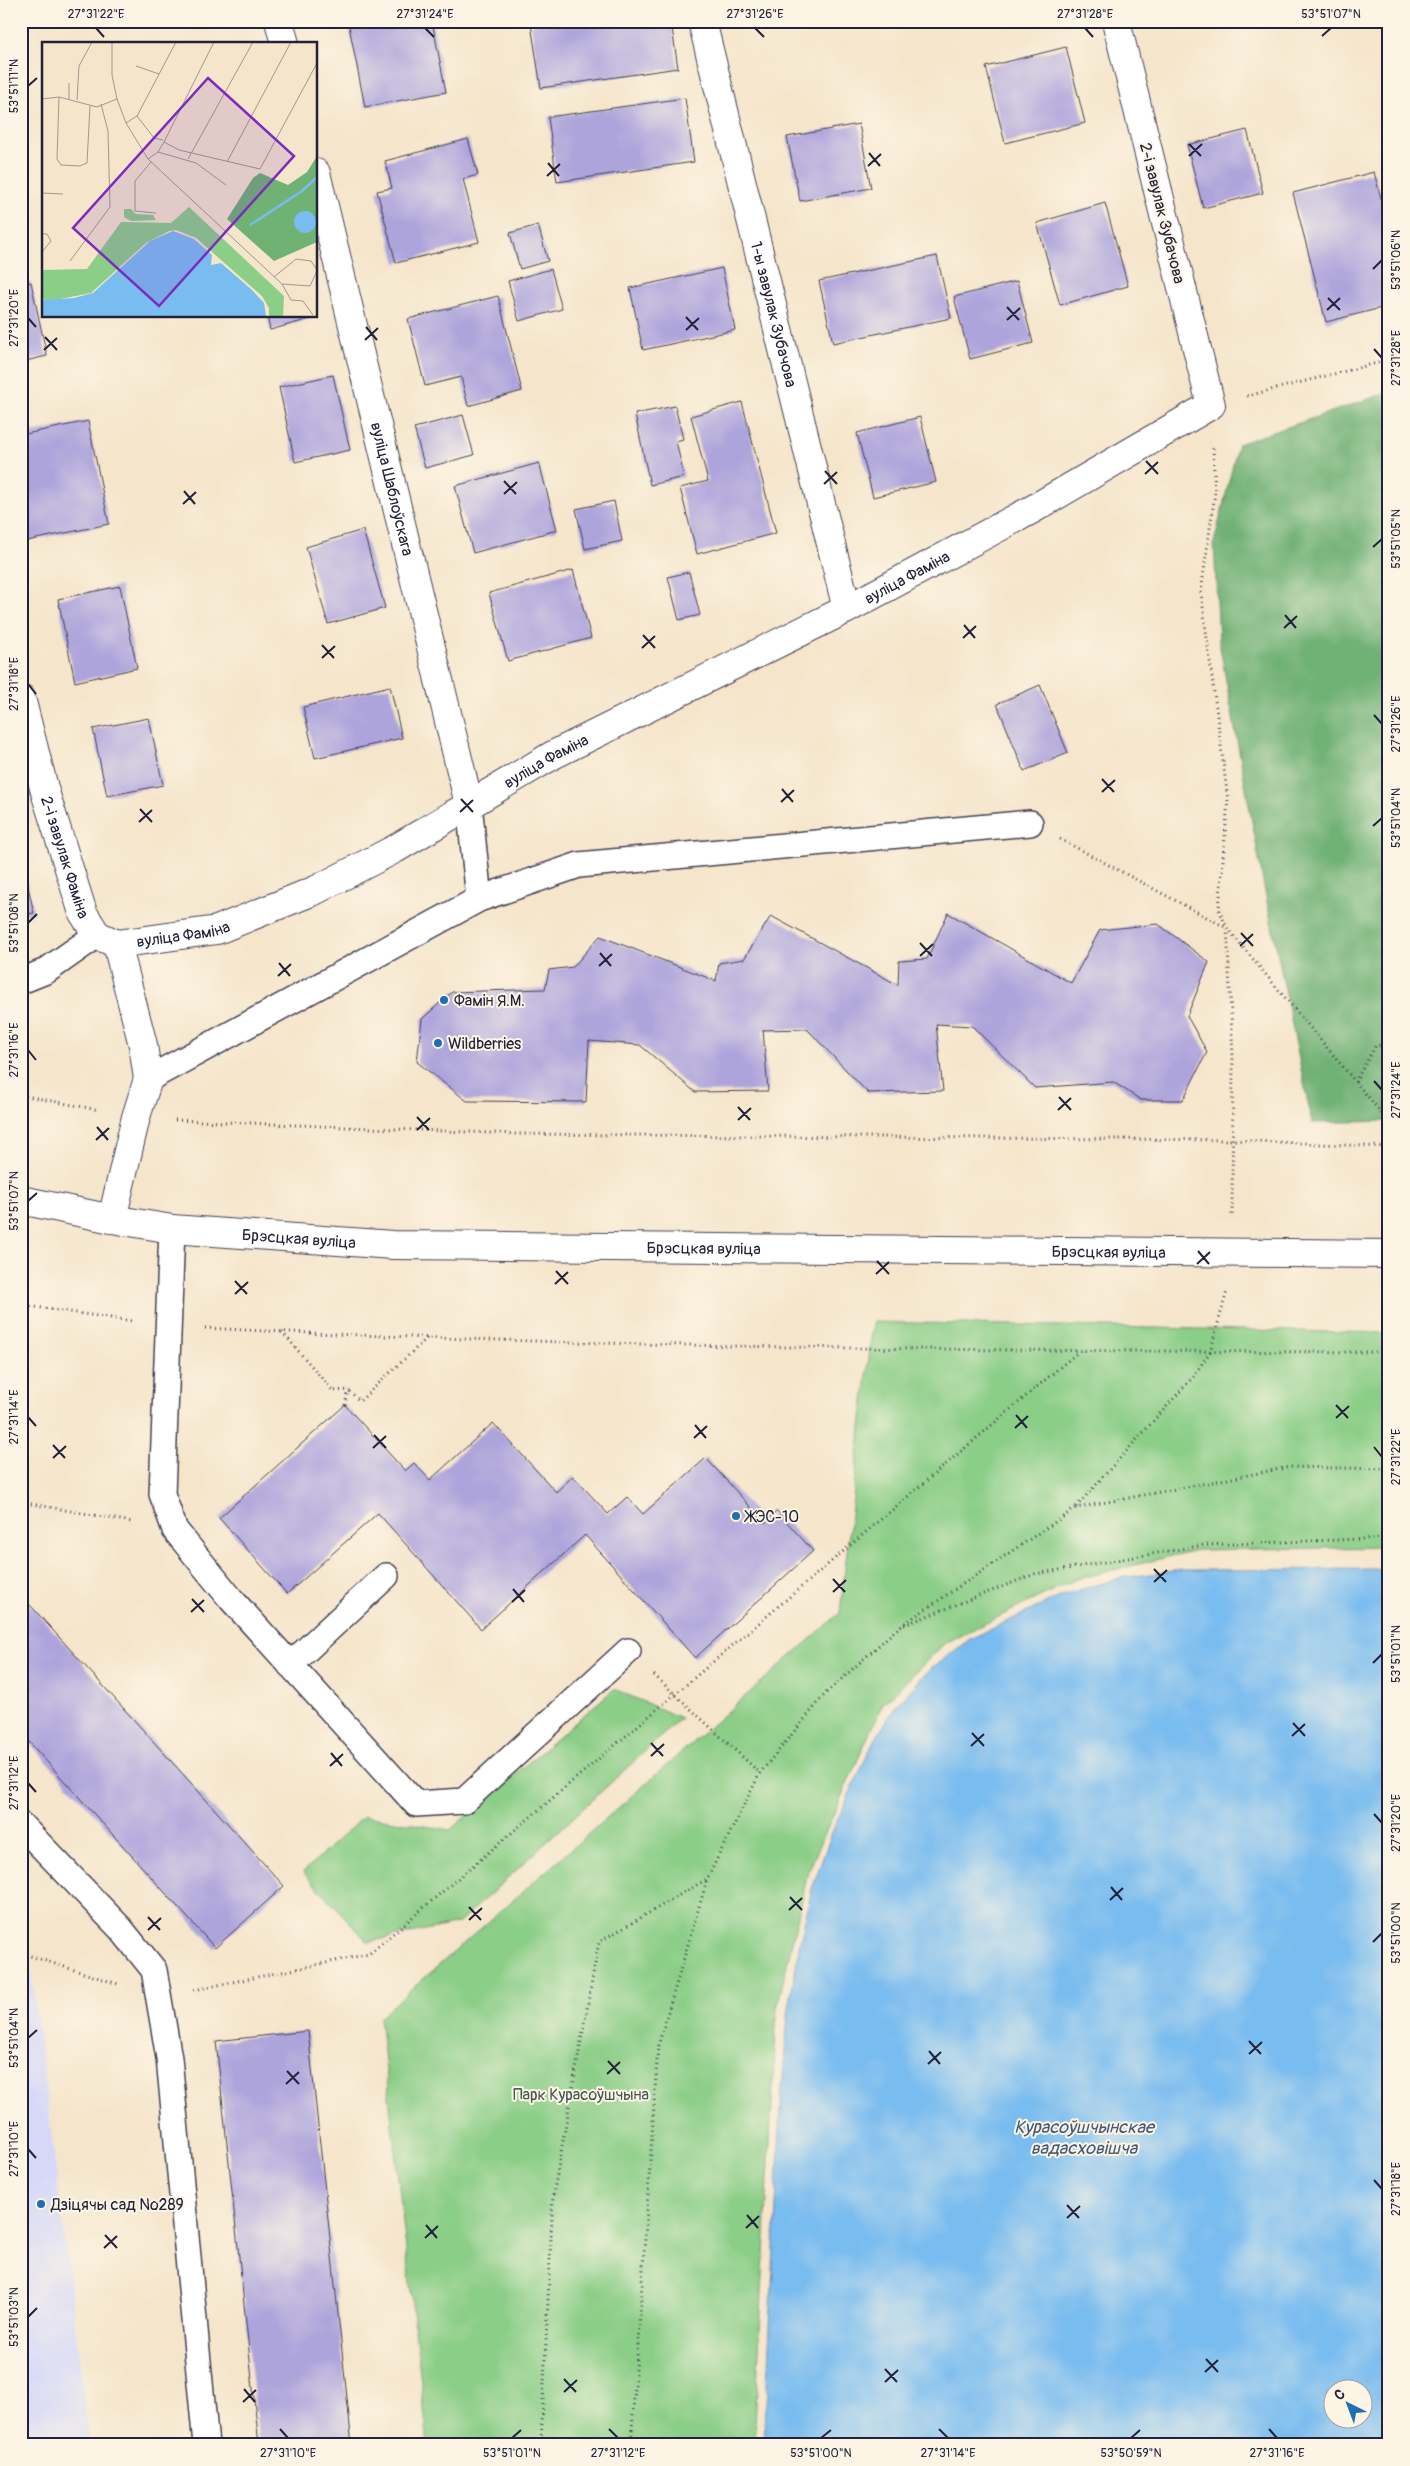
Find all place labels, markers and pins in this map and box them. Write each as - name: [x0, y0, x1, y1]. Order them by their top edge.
- place label: Фамін Я.М.: [454, 991, 525, 1011]
- marker: Фамін Я.М.: [438, 994, 450, 1006]
- place label: Wildberries: [448, 1034, 521, 1054]
- marker: Wildberries: [432, 1037, 444, 1049]
- place label: ЖЭС-10: [743, 1507, 799, 1527]
- marker: ЖЭС-10: [730, 1510, 742, 1522]
- place label: Дзіцячы сад №289: [50, 2195, 184, 2215]
- marker: Дзіцячы сад №289: [35, 2198, 47, 2210]

